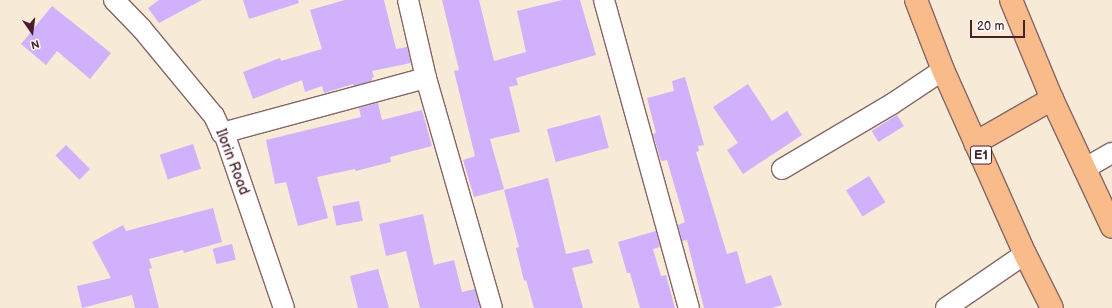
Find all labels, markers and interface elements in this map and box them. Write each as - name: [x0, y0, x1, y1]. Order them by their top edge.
- north arrow: [12, 12, 52, 52]
- scale bar: [972, 12, 1027, 38]
- text: 20 m: [977, 19, 1004, 34]
- text: N: [29, 37, 41, 51]
- street label: Ilorin Road: [212, 127, 252, 197]
- road number: E1: [970, 144, 992, 166]

